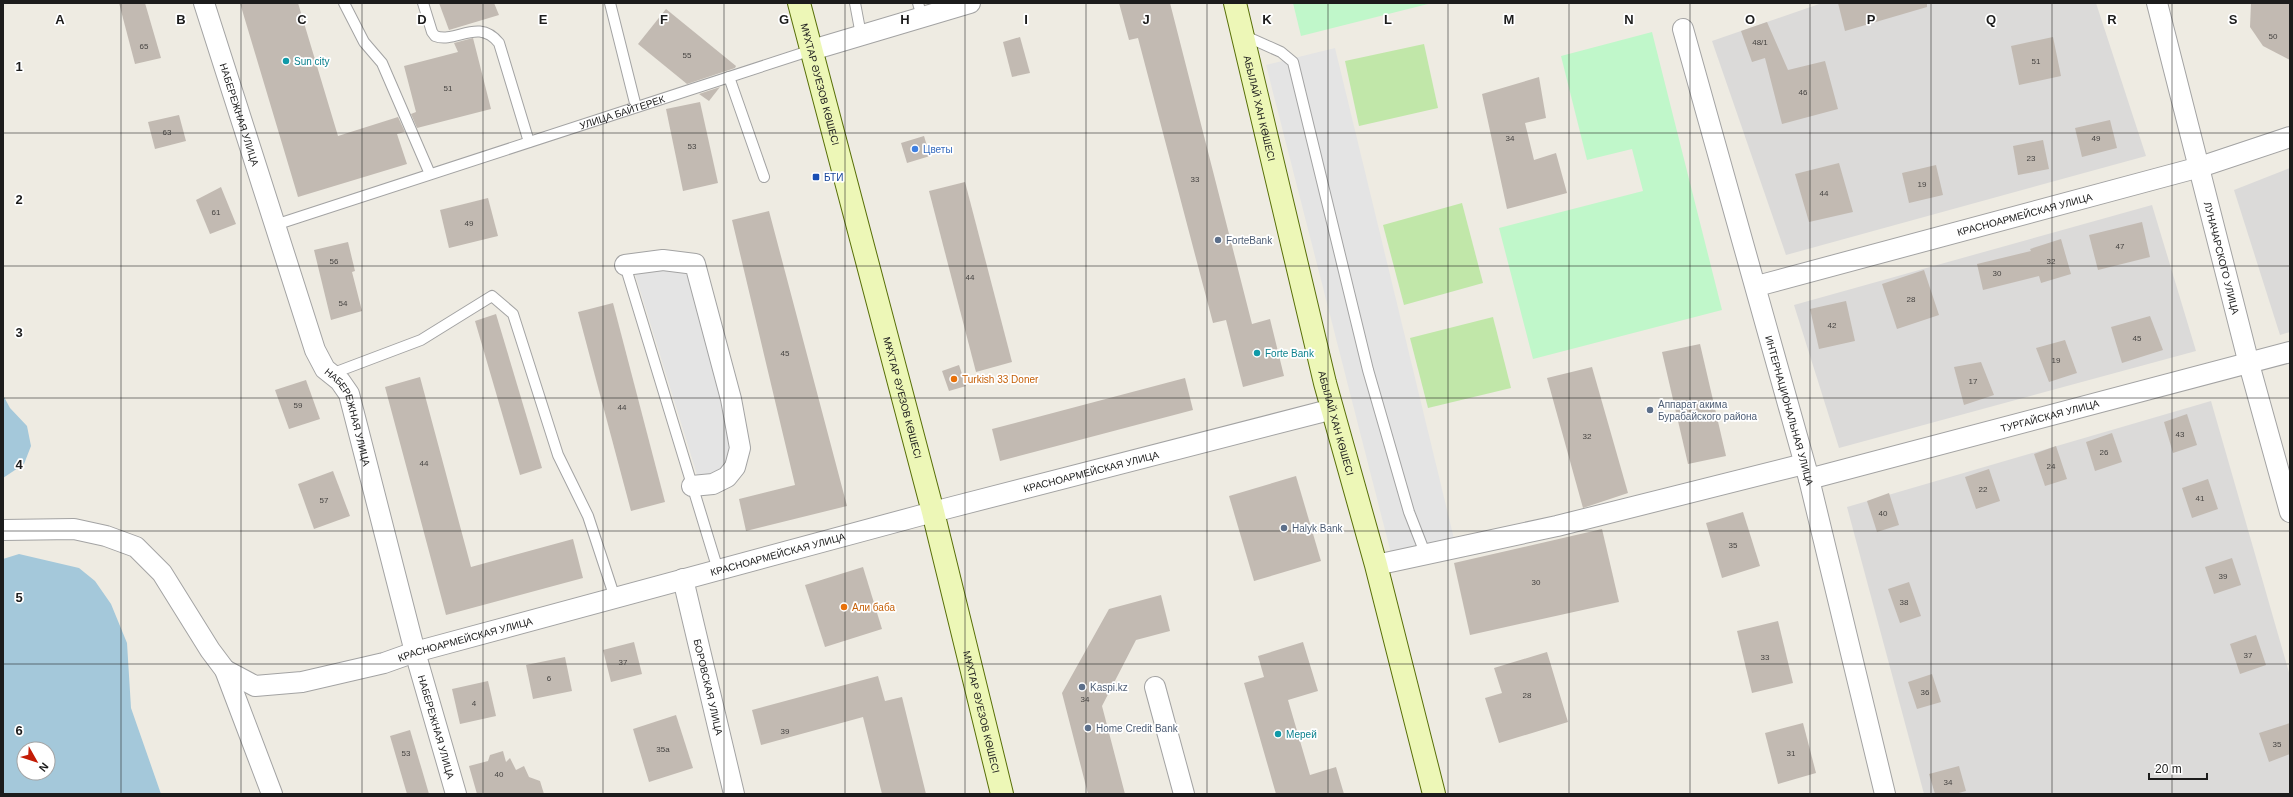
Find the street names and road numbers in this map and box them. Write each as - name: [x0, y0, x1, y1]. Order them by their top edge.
- street label: МҰХТАР ӘУЕЗОВ КӨШЕСІ: [799, 22, 842, 146]
- street label: АБЫЛАЙ ХАН КӨШЕСІ: [1242, 54, 1278, 162]
- street label: НАБЕРЕЖНАЯ УЛИЦА: [218, 62, 261, 168]
- street label: УЛИЦА БАЙТЕРЕК: [578, 93, 666, 131]
- street label: КРАСНОАРМЕЙСКАЯ УЛИЦА: [1956, 191, 2094, 238]
- street label: ЛУНАЧАРСКОГО УЛИЦА: [2202, 200, 2242, 316]
- street label: ИНТЕРНАЦИОНАЛЬНАЯ УЛИЦА: [1764, 334, 1816, 487]
- street label: МҰХТАР ӘУЕЗОВ КӨШЕСІ: [882, 335, 924, 460]
- street label: НАБЕРЕЖНАЯ УЛИЦА: [323, 366, 373, 467]
- street label: АБЫЛАЙ ХАН КӨШЕСІ: [1317, 369, 1356, 476]
- street label: ТУРГАЙСКАЯ УЛИЦА: [1999, 397, 2100, 434]
- street label: КРАСНОАРМЕЙСКАЯ УЛИЦА: [1022, 449, 1160, 494]
- street label: КРАСНОАРМЕЙСКАЯ УЛИЦА: [709, 530, 847, 577]
- street label: КРАСНОАРМЕЙСКАЯ УЛИЦА: [396, 615, 534, 663]
- street label: БОРОВСКАЯ УЛИЦА: [692, 638, 725, 736]
- street label: МҰХТАР ӘУЕЗОВ КӨШЕСІ: [962, 650, 1002, 774]
- street label: НАБЕРЕЖНАЯ УЛИЦА: [416, 674, 457, 780]

